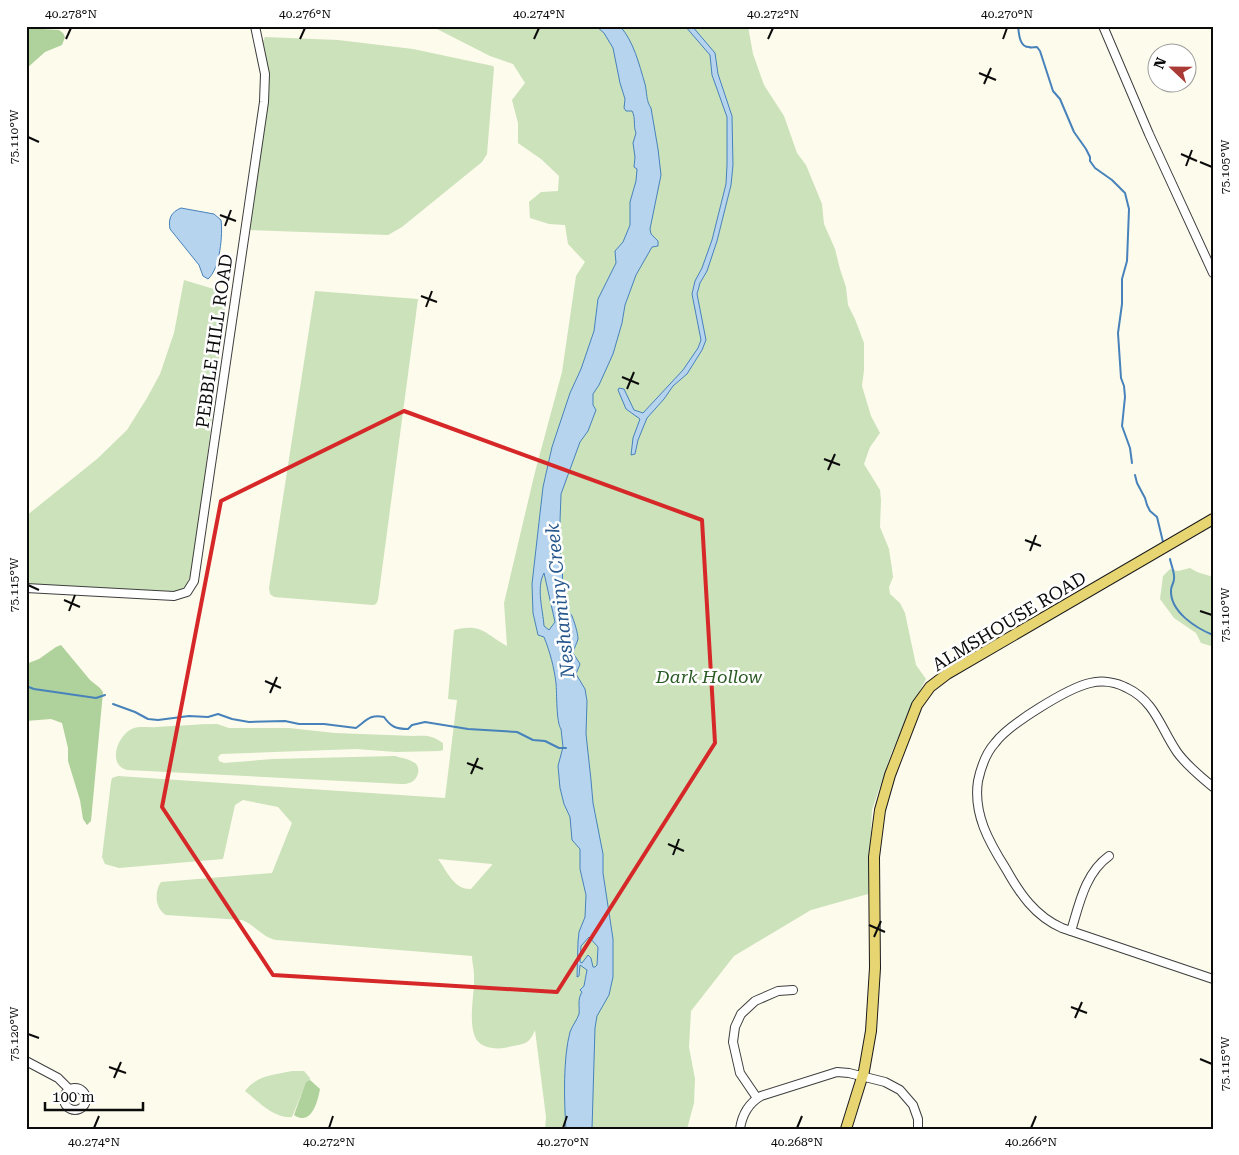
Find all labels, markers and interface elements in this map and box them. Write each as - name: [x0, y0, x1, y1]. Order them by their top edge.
- text: 40.278°N: [45, 7, 97, 21]
- text: 40.276°N: [279, 7, 331, 21]
- text: 40.274°N: [513, 7, 565, 21]
- text: 40.272°N: [747, 7, 799, 21]
- text: 40.270°N: [981, 7, 1033, 21]
- north arrow: [1146, 42, 1196, 92]
- text: N: [1151, 55, 1169, 71]
- text: 75.110°W: [7, 109, 21, 164]
- text: 75.105°W: [1218, 139, 1232, 194]
- street label: PEBBLE HILL ROAD: [191, 252, 237, 429]
- water label: Neshaminy Creek: [540, 522, 580, 681]
- text: 75.115°W: [7, 557, 21, 612]
- street label: ALMSHOUSE ROAD: [928, 567, 1090, 675]
- text: 75.110°W: [1218, 587, 1232, 642]
- park label: Dark Hollow: [655, 666, 762, 687]
- text: 75.120°W: [7, 1006, 21, 1061]
- text: 75.115°W: [1218, 1036, 1232, 1091]
- scale bar: [45, 1080, 142, 1112]
- text: 100 m: [52, 1088, 95, 1106]
- text: 40.274°N: [68, 1135, 120, 1149]
- text: 40.272°N: [303, 1135, 355, 1149]
- text: 40.270°N: [537, 1135, 589, 1149]
- text: 40.268°N: [771, 1135, 823, 1149]
- text: 40.266°N: [1005, 1135, 1057, 1149]

